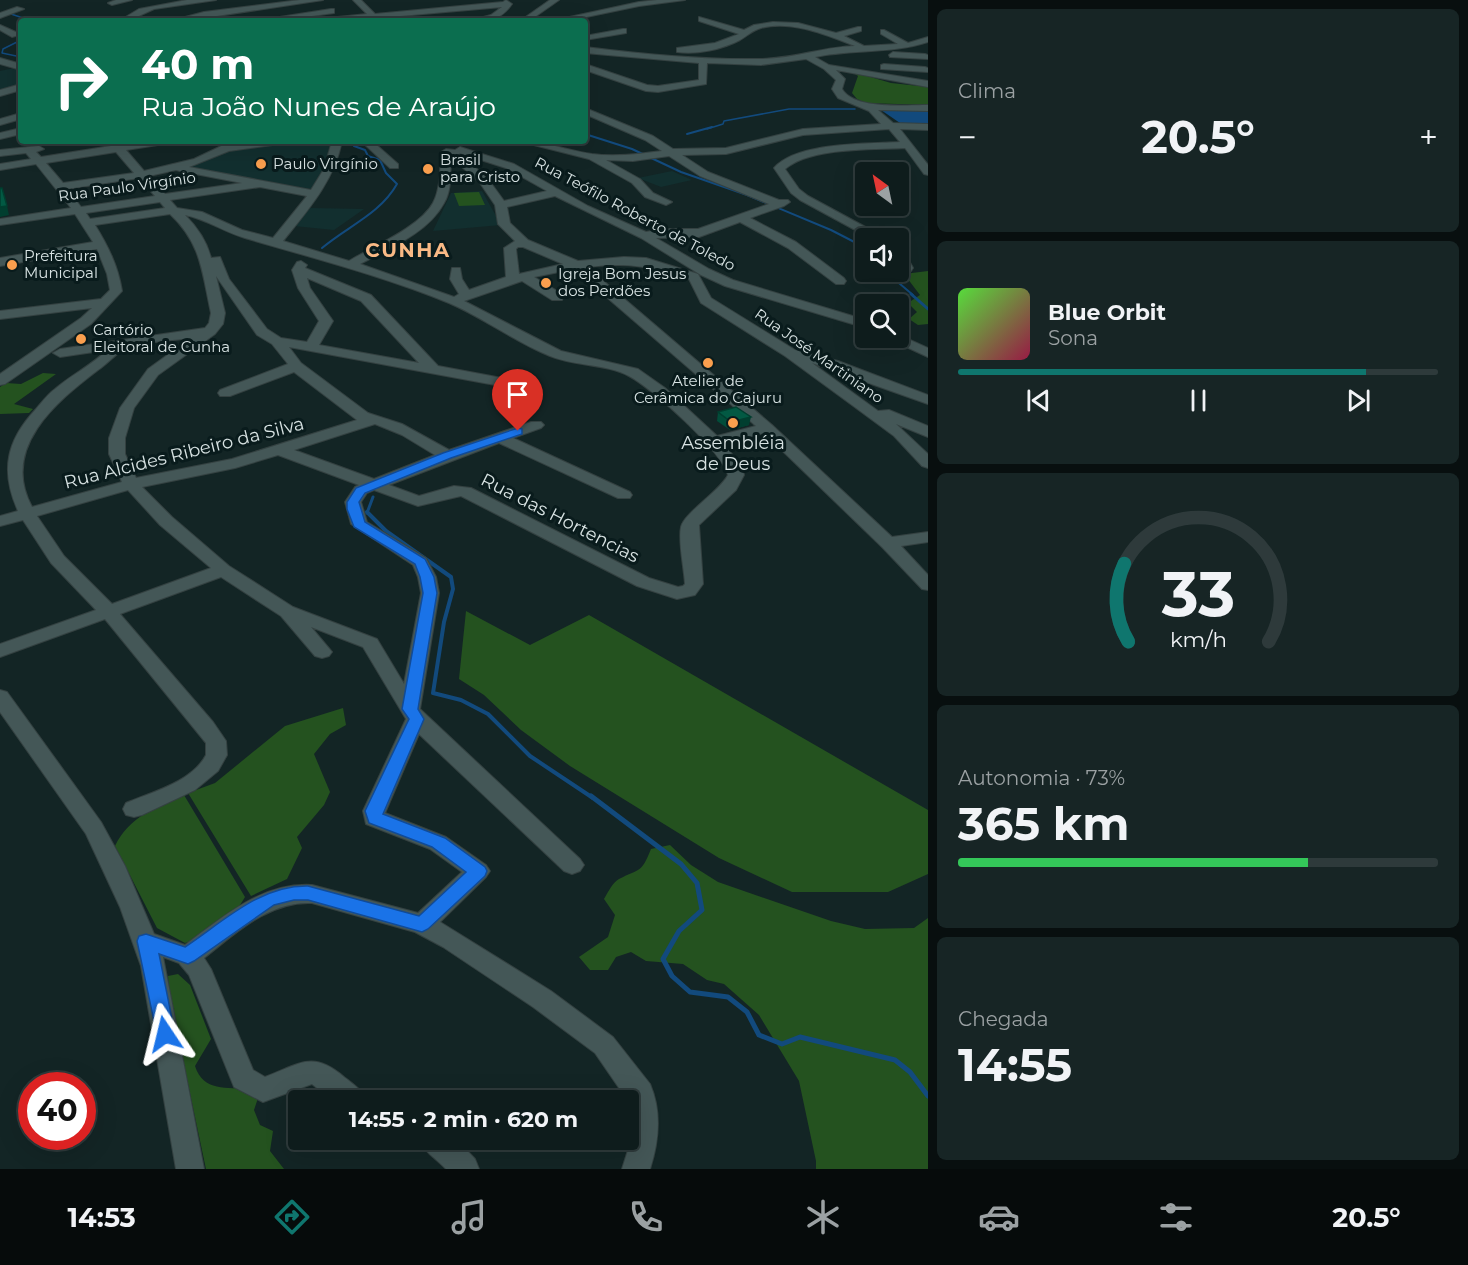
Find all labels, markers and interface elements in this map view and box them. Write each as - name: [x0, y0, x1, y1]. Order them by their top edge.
- text: 40 m: [141, 38, 254, 90]
- icon: right: [42, 42, 120, 120]
- text: Clima: [958, 79, 1016, 103]
- text: Rua João Nunes de Araújo: [141, 90, 496, 123]
- text: 20.5°: [1141, 109, 1255, 164]
- text: −: [958, 117, 977, 157]
- text: +: [1419, 117, 1438, 157]
- place label: Brasil para Cristo: [440, 150, 520, 186]
- street label: Rua Teófilo Roberto de Toledo: [532, 153, 739, 275]
- place label: Paulo Virgínio: [273, 154, 378, 173]
- marker: Paulo Virgínio: [254, 157, 268, 171]
- marker: Brasil para Cristo: [421, 162, 435, 176]
- north arrow: [855, 162, 909, 216]
- map controls: [855, 162, 909, 348]
- street label: Rua Paulo Virgínio: [57, 167, 197, 206]
- button: sound: [855, 228, 909, 282]
- district label: CUNHA: [365, 238, 451, 262]
- place label: Prefeitura Municipal: [24, 246, 98, 282]
- marker: Prefeitura Municipal: [5, 258, 19, 272]
- place label: Igreja Bom Jesus dos Perdões: [558, 264, 686, 300]
- marker: Igreja Bom Jesus dos Perdões: [539, 276, 553, 290]
- button: search: [855, 294, 909, 348]
- text: Blue Orbit: [1048, 299, 1166, 326]
- street label: Rua José Martiniano: [751, 304, 887, 407]
- place label: Cartório Eleitoral de Cunha: [93, 320, 230, 356]
- text: Sona: [1048, 326, 1098, 350]
- marker: Cartório Eleitoral de Cunha: [74, 332, 88, 346]
- marker: Atelier de Cerâmica do Cajuru: [701, 356, 715, 370]
- pin: [492, 369, 543, 431]
- place label: Atelier de Cerâmica do Cajuru: [634, 371, 782, 407]
- icon: arrive: [501, 378, 534, 411]
- icon: previous: [1022, 384, 1055, 417]
- icon: pause: [1182, 384, 1215, 417]
- icon: next: [1342, 384, 1375, 417]
- street label: Rua Alcides Ribeiro da Silva: [62, 412, 306, 494]
- marker: Assembléia de Deus: [726, 416, 740, 430]
- place label: Assembléia de Deus: [681, 432, 785, 475]
- street label: Rua das Hortencias: [477, 469, 643, 567]
- text: 33: [1160, 556, 1235, 632]
- text: km/h: [1169, 626, 1227, 652]
- text: Autonomia · 73%: [958, 766, 1125, 790]
- text: 365 km: [958, 796, 1129, 851]
- position arrow: [133, 1002, 197, 1066]
- text: Chegada: [958, 1007, 1049, 1031]
- text: 14:55: [958, 1037, 1072, 1092]
- speed limit sign: 40: [18, 1072, 96, 1150]
- text: 14:55 · 2 min · 620 m: [349, 1106, 578, 1133]
- icon: directions: [271, 1196, 313, 1238]
- icon: music: [448, 1196, 490, 1238]
- icon: phone: [625, 1196, 667, 1238]
- icon: climate: [802, 1196, 844, 1238]
- icon: car: [978, 1196, 1020, 1238]
- icon: filters: [1155, 1196, 1197, 1238]
- text: 14:53: [67, 1201, 136, 1234]
- text: 20.5°: [1332, 1201, 1400, 1234]

